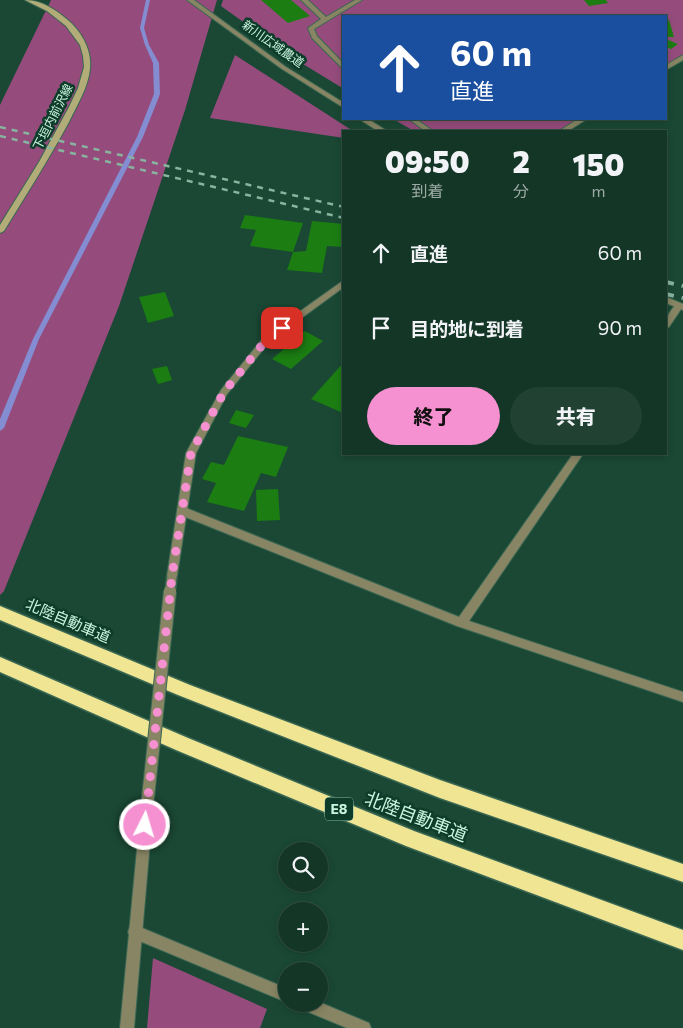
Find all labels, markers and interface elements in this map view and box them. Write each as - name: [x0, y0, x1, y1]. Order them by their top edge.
- street label: 新川広域農道: [240, 17, 307, 70]
- text: 60 m: [450, 30, 532, 73]
- icon: ahead: [367, 35, 432, 100]
- text: 直進: [450, 77, 494, 104]
- street label: 下垣内前沢線: [30, 81, 75, 152]
- text: 09:50: [385, 142, 470, 179]
- text: 2: [512, 142, 530, 179]
- text: 150: [573, 145, 624, 182]
- text: 到着: [411, 181, 443, 200]
- text: 分: [513, 181, 529, 200]
- text: m: [591, 181, 605, 200]
- icon: ahead: [367, 239, 395, 267]
- text: 60 m: [598, 241, 642, 264]
- text: 直進: [410, 242, 448, 265]
- pin: [261, 307, 303, 349]
- icon: arrive: [268, 314, 296, 342]
- icon: arrive: [367, 314, 395, 342]
- text: 90 m: [598, 316, 642, 339]
- text: 目的地に到着: [410, 317, 524, 340]
- button: 終了: [367, 387, 500, 445]
- button: 共有: [510, 387, 642, 445]
- street label: 北陸自動車道: [23, 594, 113, 646]
- street label: 北陸自動車道: [362, 786, 471, 846]
- position arrow: [118, 798, 170, 850]
- road number: E8: [325, 798, 353, 821]
- map controls: [278, 842, 328, 1012]
- button: search: [278, 842, 328, 892]
- button: +: [278, 902, 328, 952]
- button: −: [278, 962, 328, 1012]

